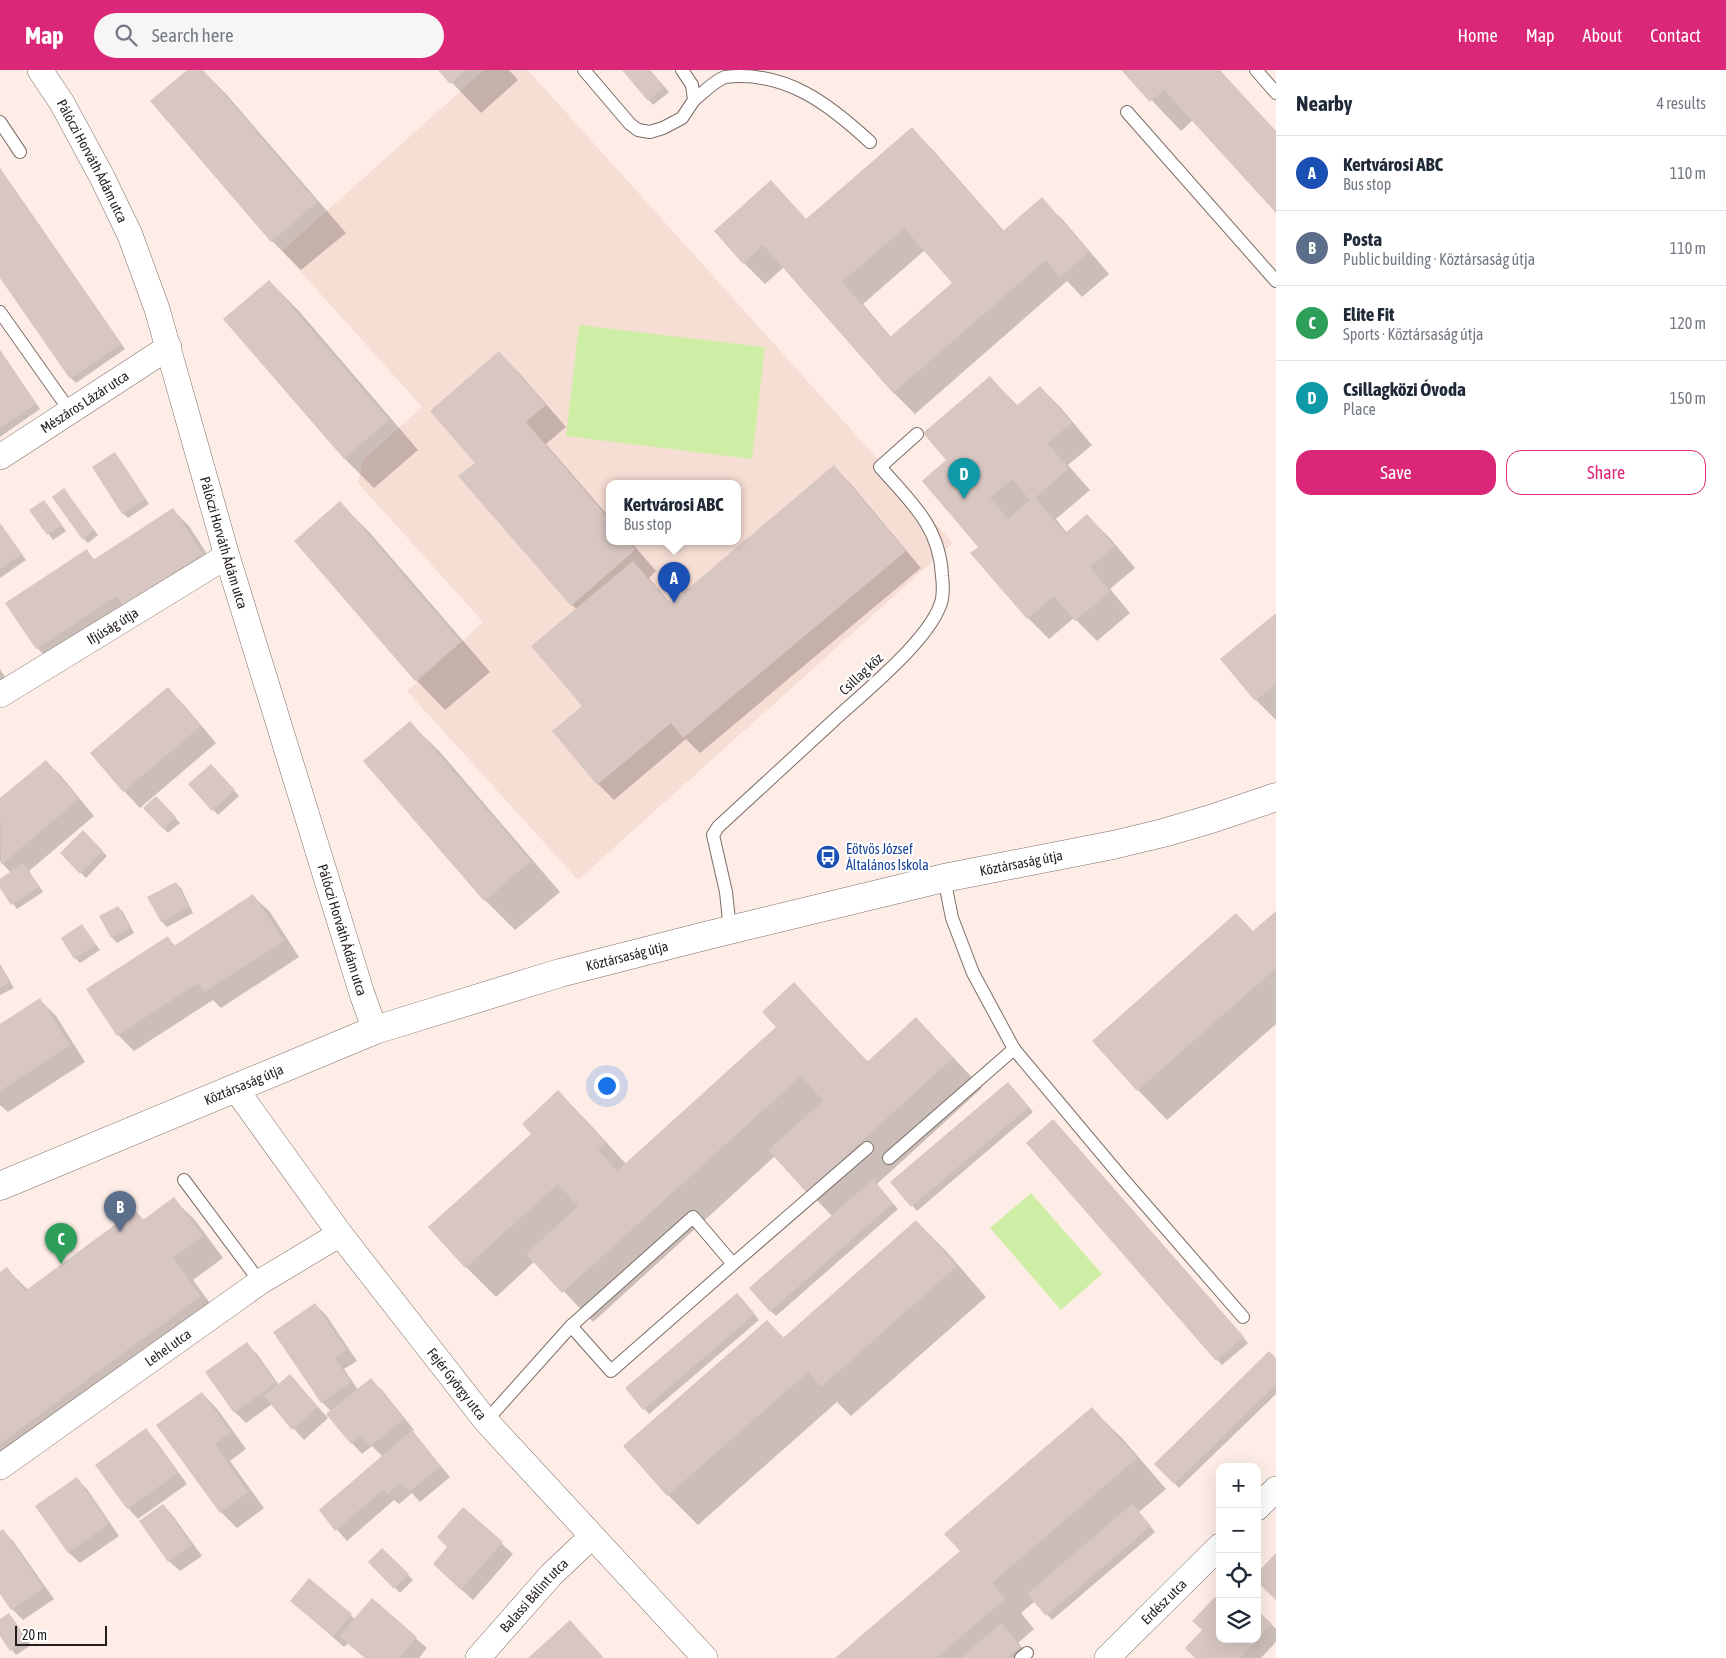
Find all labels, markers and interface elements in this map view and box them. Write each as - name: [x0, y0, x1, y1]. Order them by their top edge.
- search box: [94, 13, 444, 58]
- icon: search: [112, 21, 140, 49]
- text: Map: [25, 22, 64, 49]
- text: Search here: [152, 24, 234, 46]
- text: Home: [1458, 25, 1498, 46]
- text: Map: [1526, 25, 1555, 46]
- text: About: [1583, 25, 1622, 46]
- text: Contact: [1650, 25, 1701, 46]
- text: Nearby: [1296, 91, 1352, 115]
- text: 4 results: [1656, 94, 1706, 112]
- street label: Pálóczi Horváth Ádám utca: [53, 96, 131, 225]
- text: Kertvárosi ABC: [1343, 153, 1443, 175]
- text: A: [1308, 164, 1316, 182]
- text: 110 m: [1670, 164, 1706, 182]
- text: Bus stop: [1343, 175, 1391, 193]
- text: Posta: [1343, 228, 1382, 250]
- text: B: [1308, 239, 1316, 257]
- text: 110 m: [1670, 239, 1706, 257]
- text: Public building · Köztársaság útja: [1343, 250, 1535, 268]
- text: Elite Fit: [1343, 303, 1395, 325]
- text: C: [1308, 314, 1316, 332]
- text: 120 m: [1670, 314, 1706, 332]
- text: Sports · Köztársaság útja: [1343, 325, 1484, 343]
- street label: Mészáros Lázár utca: [38, 367, 132, 436]
- text: Csillagközi Óvoda: [1343, 378, 1466, 400]
- text: D: [1308, 389, 1316, 407]
- text: 150 m: [1670, 389, 1706, 407]
- text: Place: [1343, 400, 1376, 418]
- button: Save: [1296, 450, 1496, 495]
- button: Share: [1506, 450, 1706, 495]
- pin: D: [948, 458, 980, 499]
- street label: Pálóczi Horváth Ádám utca: [197, 475, 251, 611]
- popup: [606, 480, 741, 545]
- text: Kertvárosi ABC: [624, 493, 724, 515]
- text: Bus stop: [624, 515, 672, 533]
- pin: A: [658, 562, 690, 603]
- street label: Ifjúság útja: [84, 604, 141, 648]
- street label: Csillag köz: [836, 650, 886, 698]
- place label: Eötvös József Általános Iskola: [846, 841, 929, 873]
- bus stop icon: Eötvös József Általános Iskola: [815, 844, 841, 870]
- street label: Köztársaság útja: [978, 847, 1064, 879]
- street label: Pálóczi Horváth Ádám utca: [314, 862, 370, 998]
- street label: Köztársaság útja: [584, 938, 670, 974]
- street label: Köztársaság útja: [202, 1061, 286, 1108]
- your location: [594, 1073, 620, 1099]
- pin: B: [104, 1191, 136, 1232]
- pin: C: [45, 1223, 77, 1264]
- street label: Lehel utca: [142, 1326, 194, 1369]
- street label: Fejér György utca: [424, 1345, 490, 1423]
- map controls: [1216, 1463, 1261, 1643]
- button: +: [1216, 1463, 1261, 1508]
- button: −: [1216, 1508, 1261, 1553]
- button: locate: [1216, 1553, 1261, 1598]
- street label: Balassi Bálint utca: [497, 1555, 571, 1635]
- street label: Erdész utca: [1138, 1576, 1190, 1628]
- button: layers: [1216, 1598, 1261, 1643]
- scale bar: [15, 1623, 108, 1646]
- text: 20 m: [22, 1627, 47, 1643]

